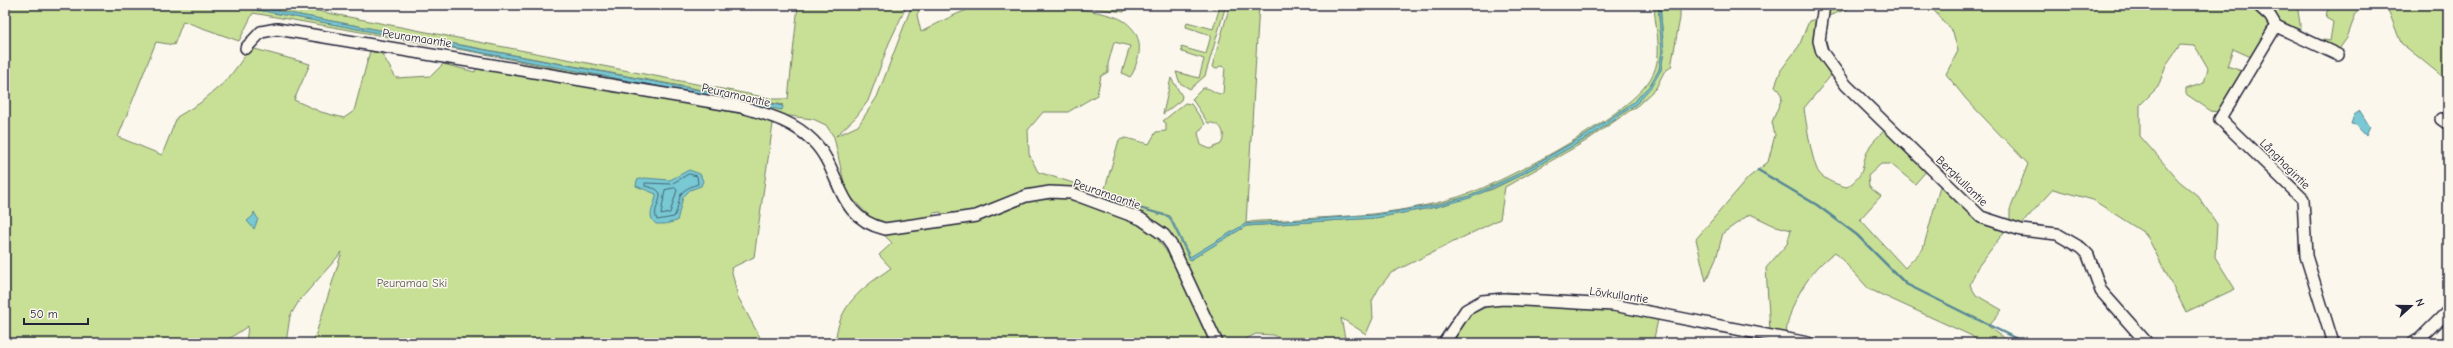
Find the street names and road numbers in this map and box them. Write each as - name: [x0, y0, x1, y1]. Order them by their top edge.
- street label: Peuramaantie: [381, 26, 453, 50]
- street label: Peuramaantie: [700, 80, 772, 110]
- street label: Långhagintie: [2257, 136, 2313, 192]
- street label: Bergkullantie: [1933, 153, 1991, 209]
- street label: Peuramaantie: [1072, 176, 1142, 212]
- street label: Lövkullantie: [1589, 284, 1649, 306]

